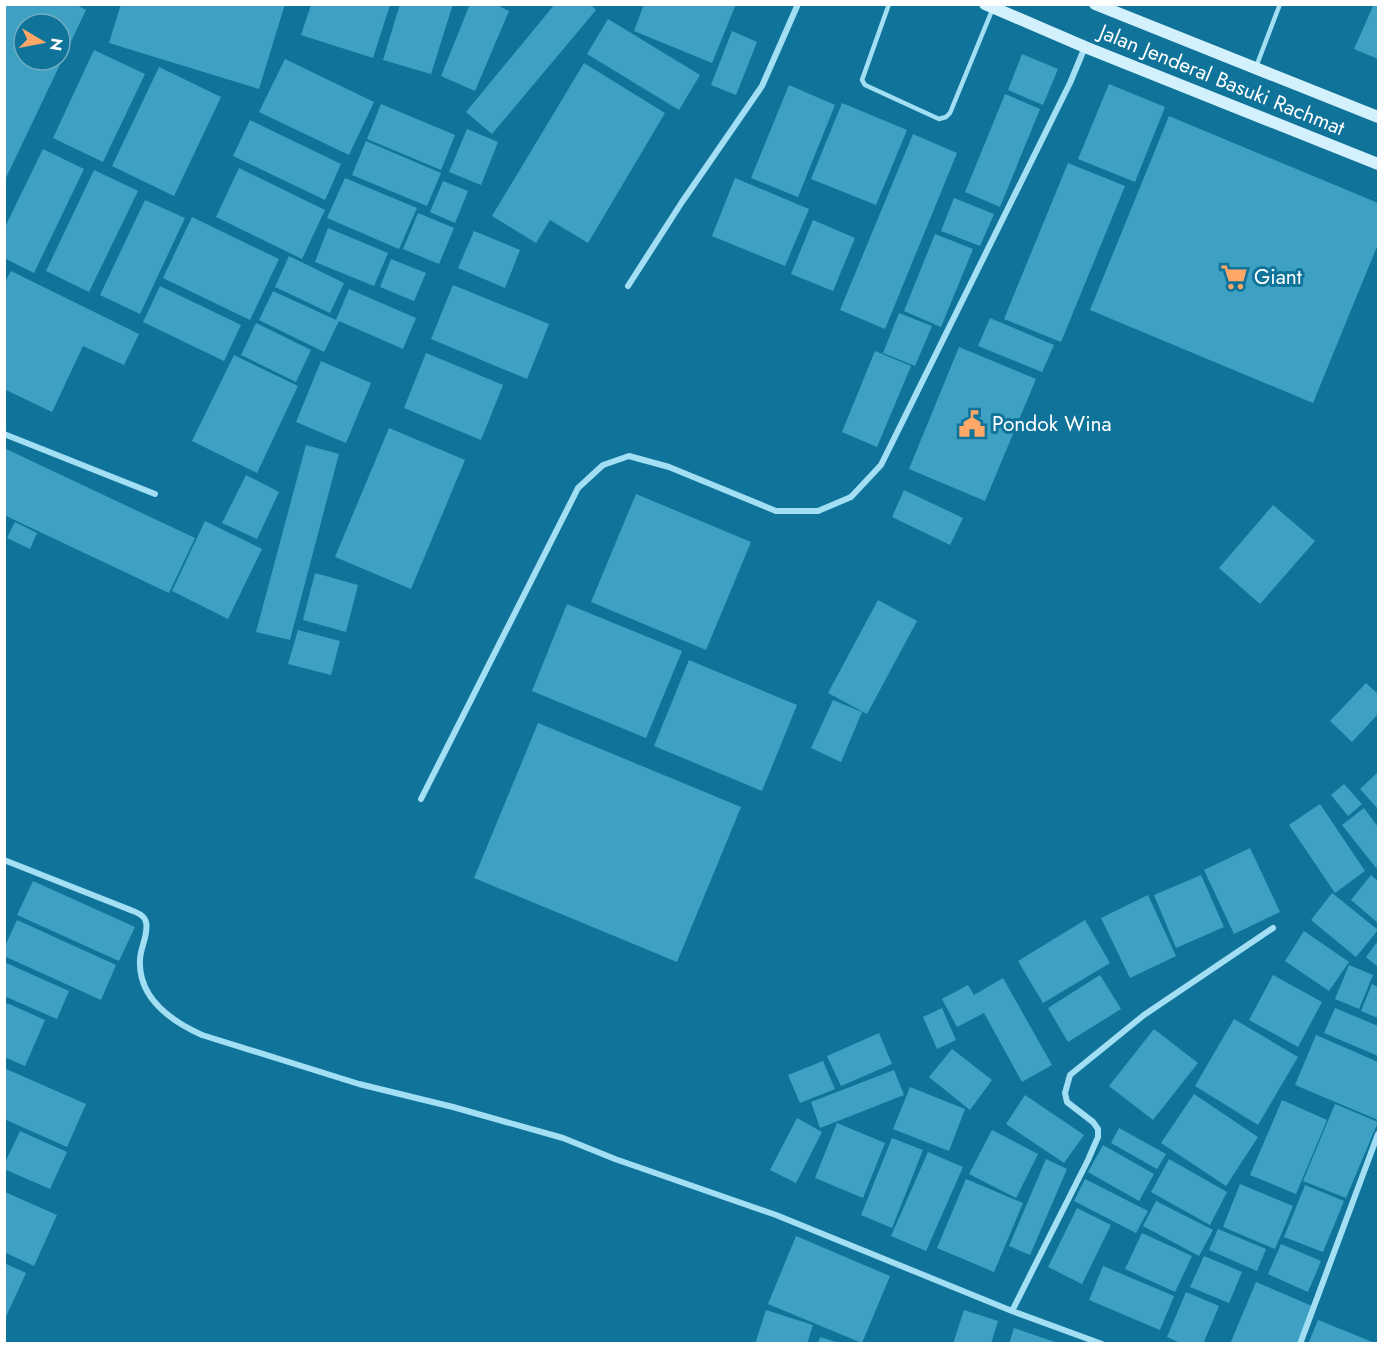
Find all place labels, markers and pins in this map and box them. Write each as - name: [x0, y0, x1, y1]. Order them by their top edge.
- supermarket icon: Giant: [1219, 262, 1249, 292]
- place label: Giant: [1254, 262, 1302, 292]
- public building icon: Pondok Wina: [957, 409, 987, 439]
- place label: Pondok Wina: [992, 409, 1112, 439]

